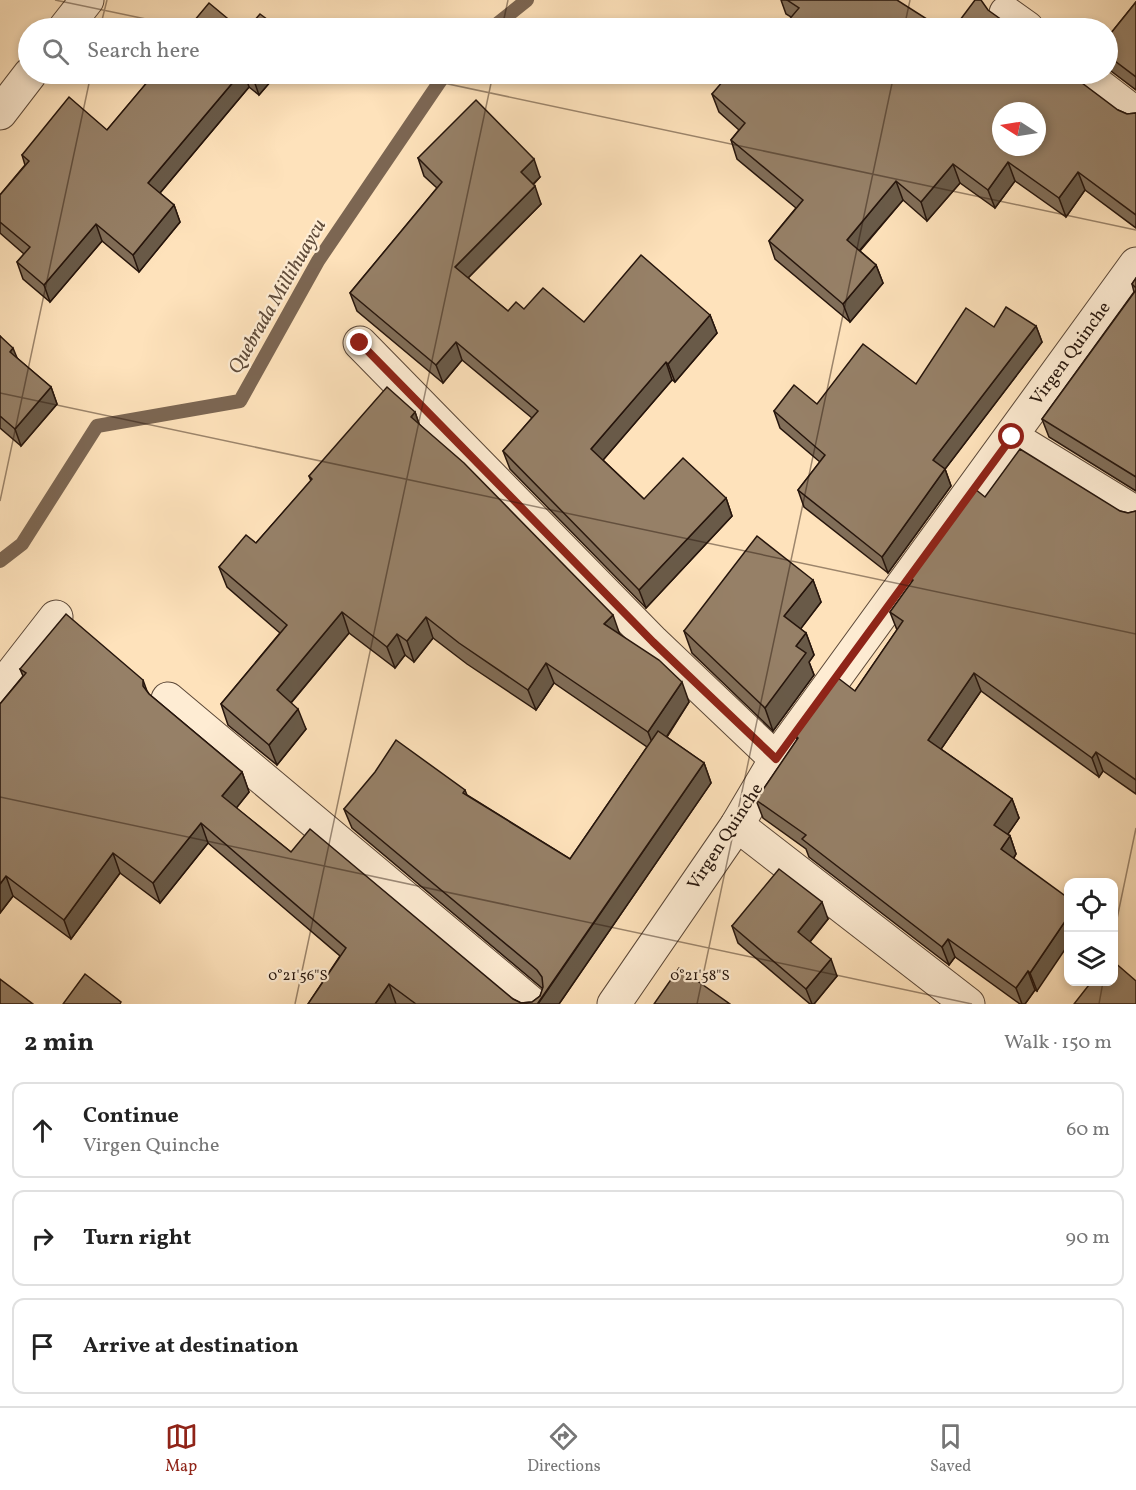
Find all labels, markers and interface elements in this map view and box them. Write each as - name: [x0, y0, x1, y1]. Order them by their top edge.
- search box: [18, 18, 1118, 84]
- icon: search: [39, 35, 72, 68]
- text: Search here: [87, 36, 200, 67]
- north arrow: [992, 102, 1046, 156]
- water label: Quebrada Millihuaycu: [222, 214, 334, 380]
- street label: Virgen Quinche: [1025, 297, 1117, 411]
- route end: [346, 329, 372, 355]
- route start: [998, 423, 1024, 449]
- street label: Virgen Quinche: [682, 779, 770, 895]
- map controls: [1064, 878, 1118, 986]
- button: locate: [1064, 878, 1118, 932]
- button: layers: [1064, 932, 1118, 986]
- text: 0°21'56"S: [268, 966, 328, 987]
- text: 0°21'58"S: [670, 966, 730, 987]
- text: 2 min: [24, 1025, 94, 1061]
- text: Walk · 150 m: [1004, 1029, 1112, 1057]
- text: Continue: [83, 1101, 179, 1132]
- icon: ahead: [26, 1114, 59, 1147]
- text: 60 m: [1066, 1116, 1110, 1144]
- text: Virgen Quinche: [83, 1132, 219, 1160]
- icon: right: [26, 1222, 59, 1255]
- text: Turn right: [83, 1223, 191, 1254]
- text: 90 m: [1066, 1224, 1110, 1252]
- icon: arrive: [26, 1330, 59, 1363]
- text: Arrive at destination: [83, 1331, 299, 1362]
- tab: Map: [165, 1420, 198, 1478]
- tab: Directions: [527, 1420, 601, 1478]
- tab: Saved: [930, 1420, 971, 1478]

